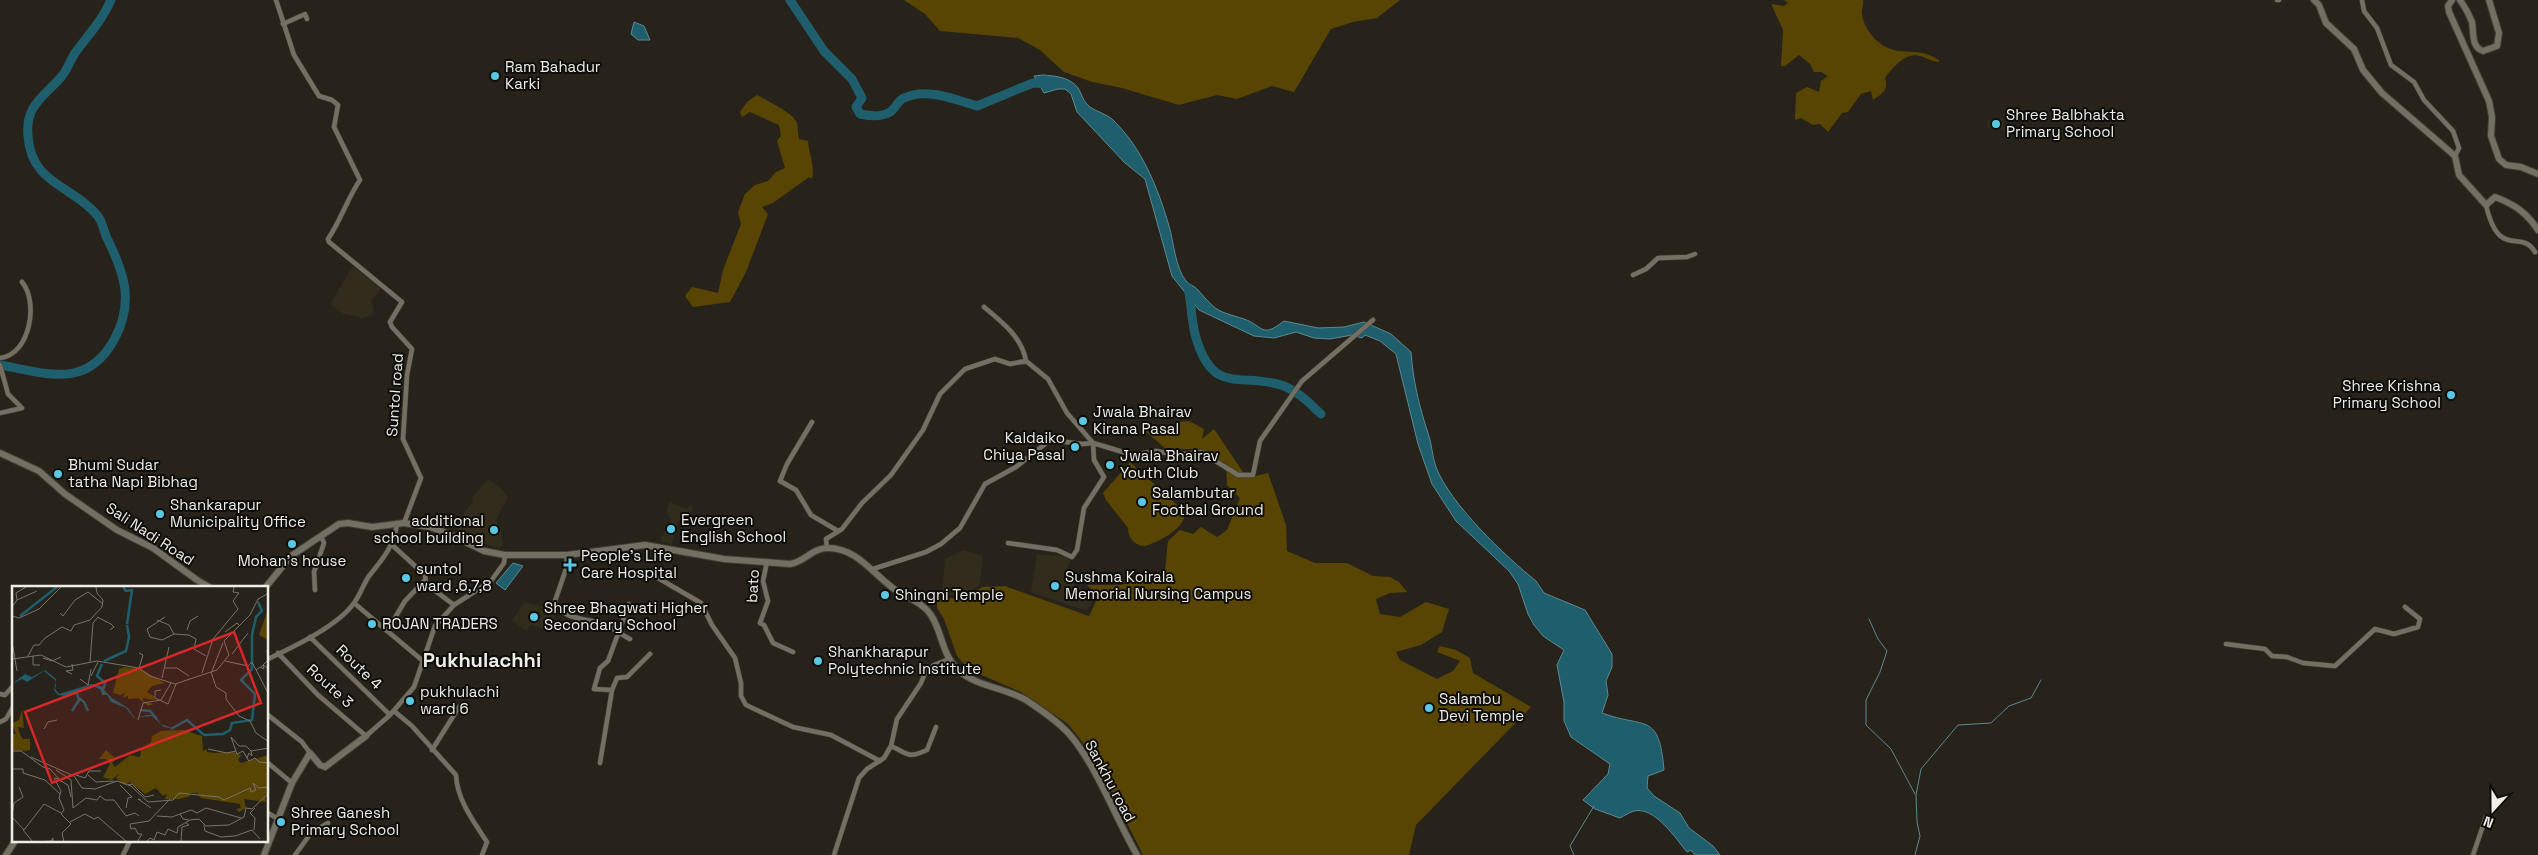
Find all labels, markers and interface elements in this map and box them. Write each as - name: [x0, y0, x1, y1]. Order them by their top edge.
- place label: Ram Bahadur Karki: [505, 57, 601, 93]
- marker: Ram Bahadur Karki: [489, 70, 501, 82]
- place label: Shree Balbhakta Primary School: [2006, 105, 2125, 141]
- marker: Shree Balbhakta Primary School: [1990, 118, 2002, 130]
- street label: Suntol road: [382, 353, 407, 437]
- place label: Shree Krishna Primary School: [2333, 376, 2441, 412]
- marker: Shree Krishna Primary School: [2445, 389, 2457, 401]
- place label: Jwala Bhairav Kirana Pasal: [1093, 402, 1192, 438]
- marker: Jwala Bhairav Kirana Pasal: [1077, 415, 1089, 427]
- place label: Kaldaiko Chiya Pasal: [983, 428, 1065, 464]
- marker: Kaldaiko Chiya Pasal: [1069, 441, 1081, 453]
- place label: Jwala Bhairav Youth Club: [1120, 446, 1219, 482]
- place label: Bhumi Sudar tatha Napi Bibhag: [68, 455, 198, 491]
- marker: Jwala Bhairav Youth Club: [1104, 459, 1116, 471]
- marker: Bhumi Sudar tatha Napi Bibhag: [52, 468, 64, 480]
- place label: Salambutar Footbal Ground: [1152, 483, 1264, 519]
- place label: Shankarapur Municipality Office: [170, 495, 306, 531]
- marker: Salambutar Footbal Ground: [1136, 496, 1148, 508]
- street label: Sali Nadi Road: [103, 498, 198, 569]
- marker: Shankarapur Municipality Office: [154, 508, 166, 520]
- place label: Evergreen English School: [681, 510, 786, 546]
- place label: additional school building: [374, 511, 484, 547]
- marker: Evergreen English School: [665, 523, 677, 535]
- marker: additional school building: [488, 524, 500, 536]
- marker: Mohan's house: [286, 538, 298, 550]
- place label: People's Life Care Hospital: [581, 546, 677, 582]
- place label: Mohan's house: [238, 551, 346, 570]
- marker: People's Life Care Hospital: [563, 558, 577, 572]
- place label: suntol ward ,6,7,8: [416, 559, 492, 595]
- place label: Sushma Koirala Memorial Nursing Campus: [1065, 567, 1251, 603]
- street label: bato: [742, 569, 763, 603]
- marker: suntol ward ,6,7,8: [400, 572, 412, 584]
- marker: Sushma Koirala Memorial Nursing Campus: [1049, 580, 1061, 592]
- place label: Shingni Temple: [895, 585, 1004, 604]
- inset map: [12, 586, 269, 842]
- marker: Shingni Temple: [879, 589, 891, 601]
- place label: Shree Bhagwati Higher Secondary School: [544, 598, 708, 634]
- marker: Shree Bhagwati Higher Secondary School: [528, 611, 540, 623]
- place label: ROJAN TRADERS: [382, 614, 498, 633]
- marker: ROJAN TRADERS: [366, 618, 378, 630]
- street label: Route 4: [332, 640, 386, 693]
- place label: Shankharapur Polytechnic Institute: [828, 642, 981, 678]
- district label: Pukhulachhi: [423, 647, 541, 673]
- marker: Shankharapur Polytechnic Institute: [812, 655, 824, 667]
- street label: Route 3: [303, 660, 358, 712]
- place label: pukhulachi ward 6: [420, 682, 499, 718]
- place label: Salambu Devi Temple: [1439, 689, 1524, 725]
- marker: pukhulachi ward 6: [404, 695, 416, 707]
- marker: Salambu Devi Temple: [1423, 702, 1435, 714]
- street label: Sankhu road: [1081, 737, 1140, 825]
- north arrow: [2468, 785, 2518, 835]
- place label: Shree Ganesh Primary School: [291, 803, 399, 839]
- text: N: [2481, 812, 2496, 832]
- marker: Shree Ganesh Primary School: [275, 816, 287, 828]

